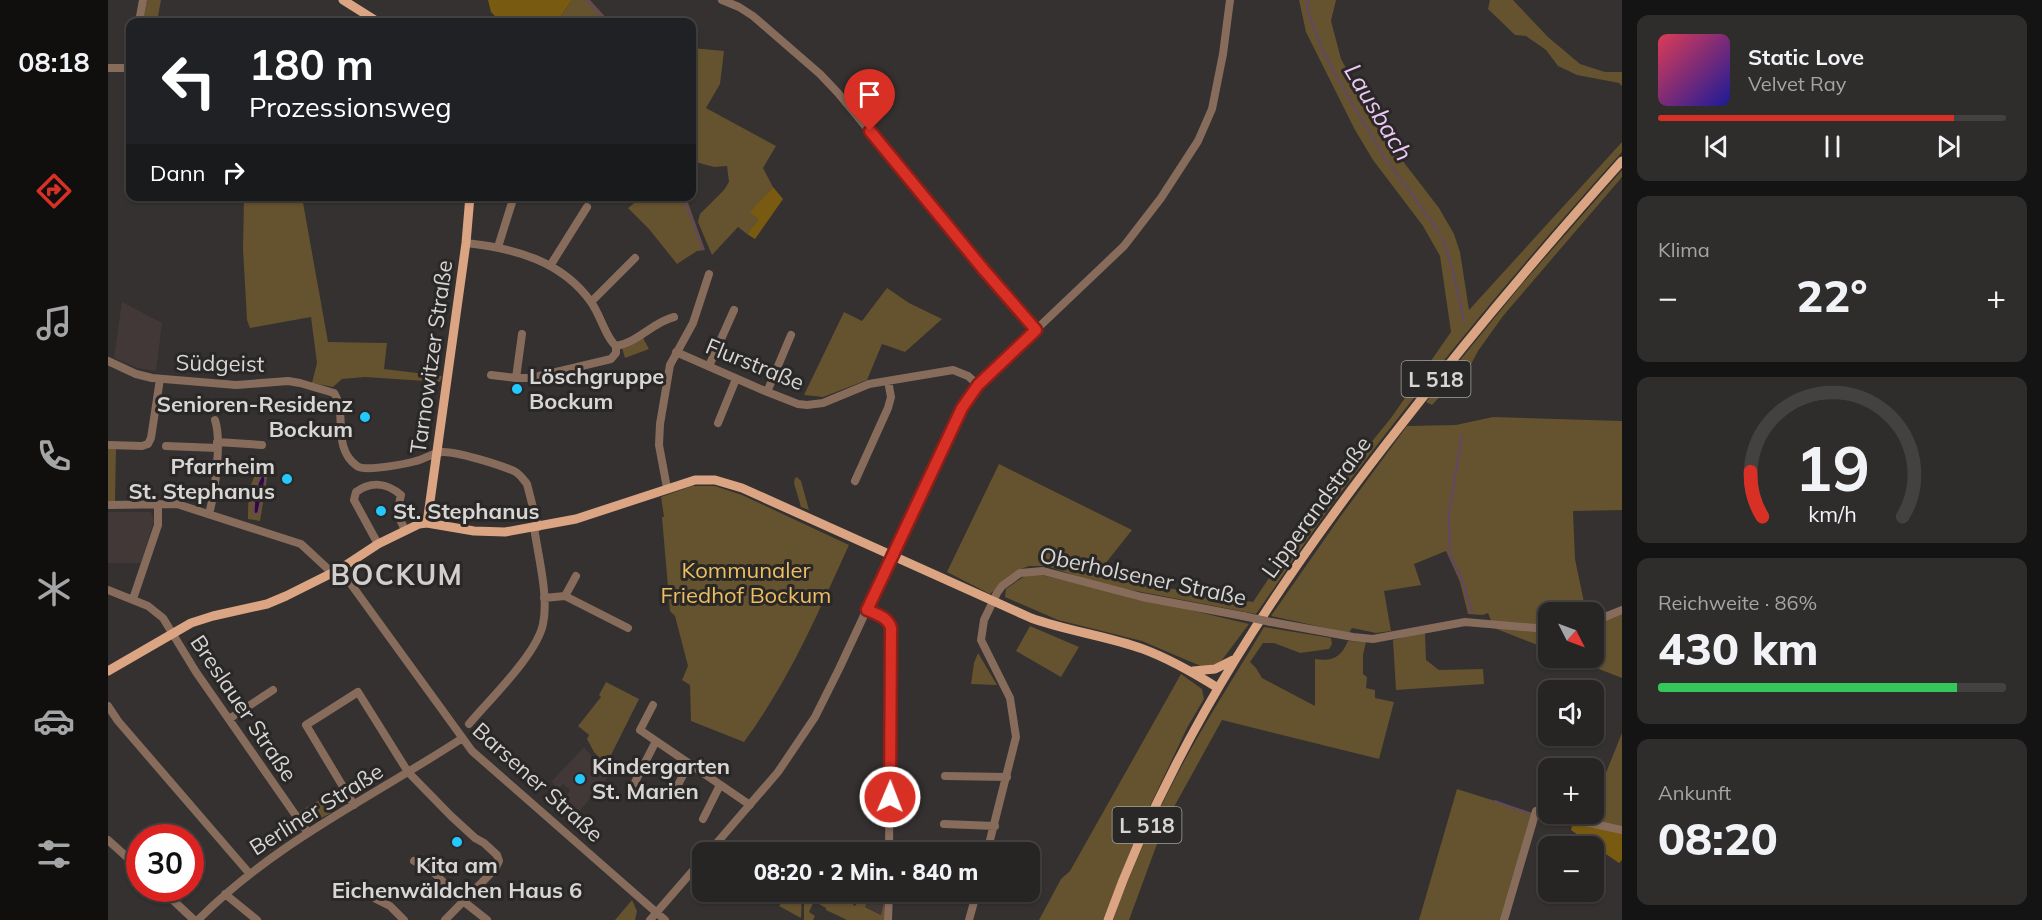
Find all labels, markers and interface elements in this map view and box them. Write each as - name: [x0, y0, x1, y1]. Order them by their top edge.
- text: 180 m: [249, 38, 374, 91]
- icon: left: [150, 42, 228, 120]
- text: Static Love: [1748, 43, 1864, 71]
- text: 08:18: [18, 45, 90, 79]
- water label: Lausbach: [1338, 58, 1420, 166]
- pin: [844, 69, 895, 131]
- text: Velvet Ray: [1748, 71, 1846, 96]
- icon: arrive: [853, 78, 886, 111]
- text: Prozessionsweg: [249, 90, 451, 124]
- icon: previous: [1700, 130, 1733, 163]
- icon: pause: [1816, 130, 1849, 163]
- icon: next: [1932, 130, 1965, 163]
- icon: right: [217, 156, 250, 189]
- text: Dann: [150, 159, 205, 187]
- icon: directions: [33, 170, 75, 212]
- text: Klima: [1658, 237, 1710, 262]
- street label: Tarnowitzer Straße: [404, 258, 458, 456]
- text: 22°: [1796, 267, 1868, 323]
- text: −: [1658, 276, 1678, 317]
- text: +: [1986, 276, 2006, 317]
- icon: music: [33, 302, 75, 344]
- street label: Flurstraße: [702, 332, 808, 396]
- street label: Südgeist: [175, 348, 265, 378]
- road number: L 518: [1402, 361, 1470, 397]
- place label: Löschgruppe Bockum: [529, 362, 664, 415]
- marker: Löschgruppe Bockum: [510, 382, 524, 396]
- place label: Senioren-Residenz Bockum: [157, 390, 353, 443]
- marker: Senioren-Residenz Bockum: [358, 410, 372, 424]
- text: 19: [1795, 428, 1869, 507]
- street label: Lipperandstraße: [1255, 431, 1377, 583]
- icon: phone: [33, 435, 75, 477]
- place label: Pfarrheim St. Stephanus: [128, 452, 275, 505]
- marker: Pfarrheim St. Stephanus: [280, 472, 294, 486]
- place label: St. Stephanus: [393, 497, 540, 525]
- text: km/h: [1808, 500, 1856, 527]
- marker: St. Stephanus: [374, 504, 388, 518]
- street label: Oberholsener Straße: [1037, 540, 1249, 612]
- park label: Kommunaler Friedhof Bockum: [661, 556, 831, 609]
- district label: BOCKUM: [331, 557, 464, 592]
- icon: climate: [33, 568, 75, 610]
- text: Reichweite · 86%: [1658, 590, 1817, 615]
- north arrow: [1538, 602, 1604, 668]
- map controls: [1538, 602, 1604, 902]
- text: 430 km: [1658, 620, 1819, 676]
- street label: Breslauer Straße: [185, 629, 303, 787]
- button: sound: [1538, 680, 1604, 746]
- icon: car: [33, 700, 75, 742]
- street label: Barsener Straße: [467, 716, 609, 848]
- place label: Kindergarten St. Marien: [592, 752, 730, 805]
- street label: Berliner Straße: [244, 757, 388, 861]
- button: +: [1538, 758, 1604, 824]
- position arrow: [858, 765, 922, 829]
- marker: Kindergarten St. Marien: [573, 772, 587, 786]
- text: Ankunft: [1658, 780, 1731, 805]
- road number: L 518: [1112, 807, 1182, 843]
- text: 08:20: [1658, 810, 1778, 866]
- speed limit sign: 30: [126, 824, 204, 902]
- icon: filters: [33, 833, 75, 875]
- marker: Kita am Eichenwäldchen Haus 6: [450, 835, 464, 849]
- button: −: [1538, 836, 1604, 902]
- place label: Kita am Eichenwäldchen Haus 6: [332, 851, 582, 904]
- text: 08:20 · 2 Min. · 840 m: [754, 858, 978, 886]

